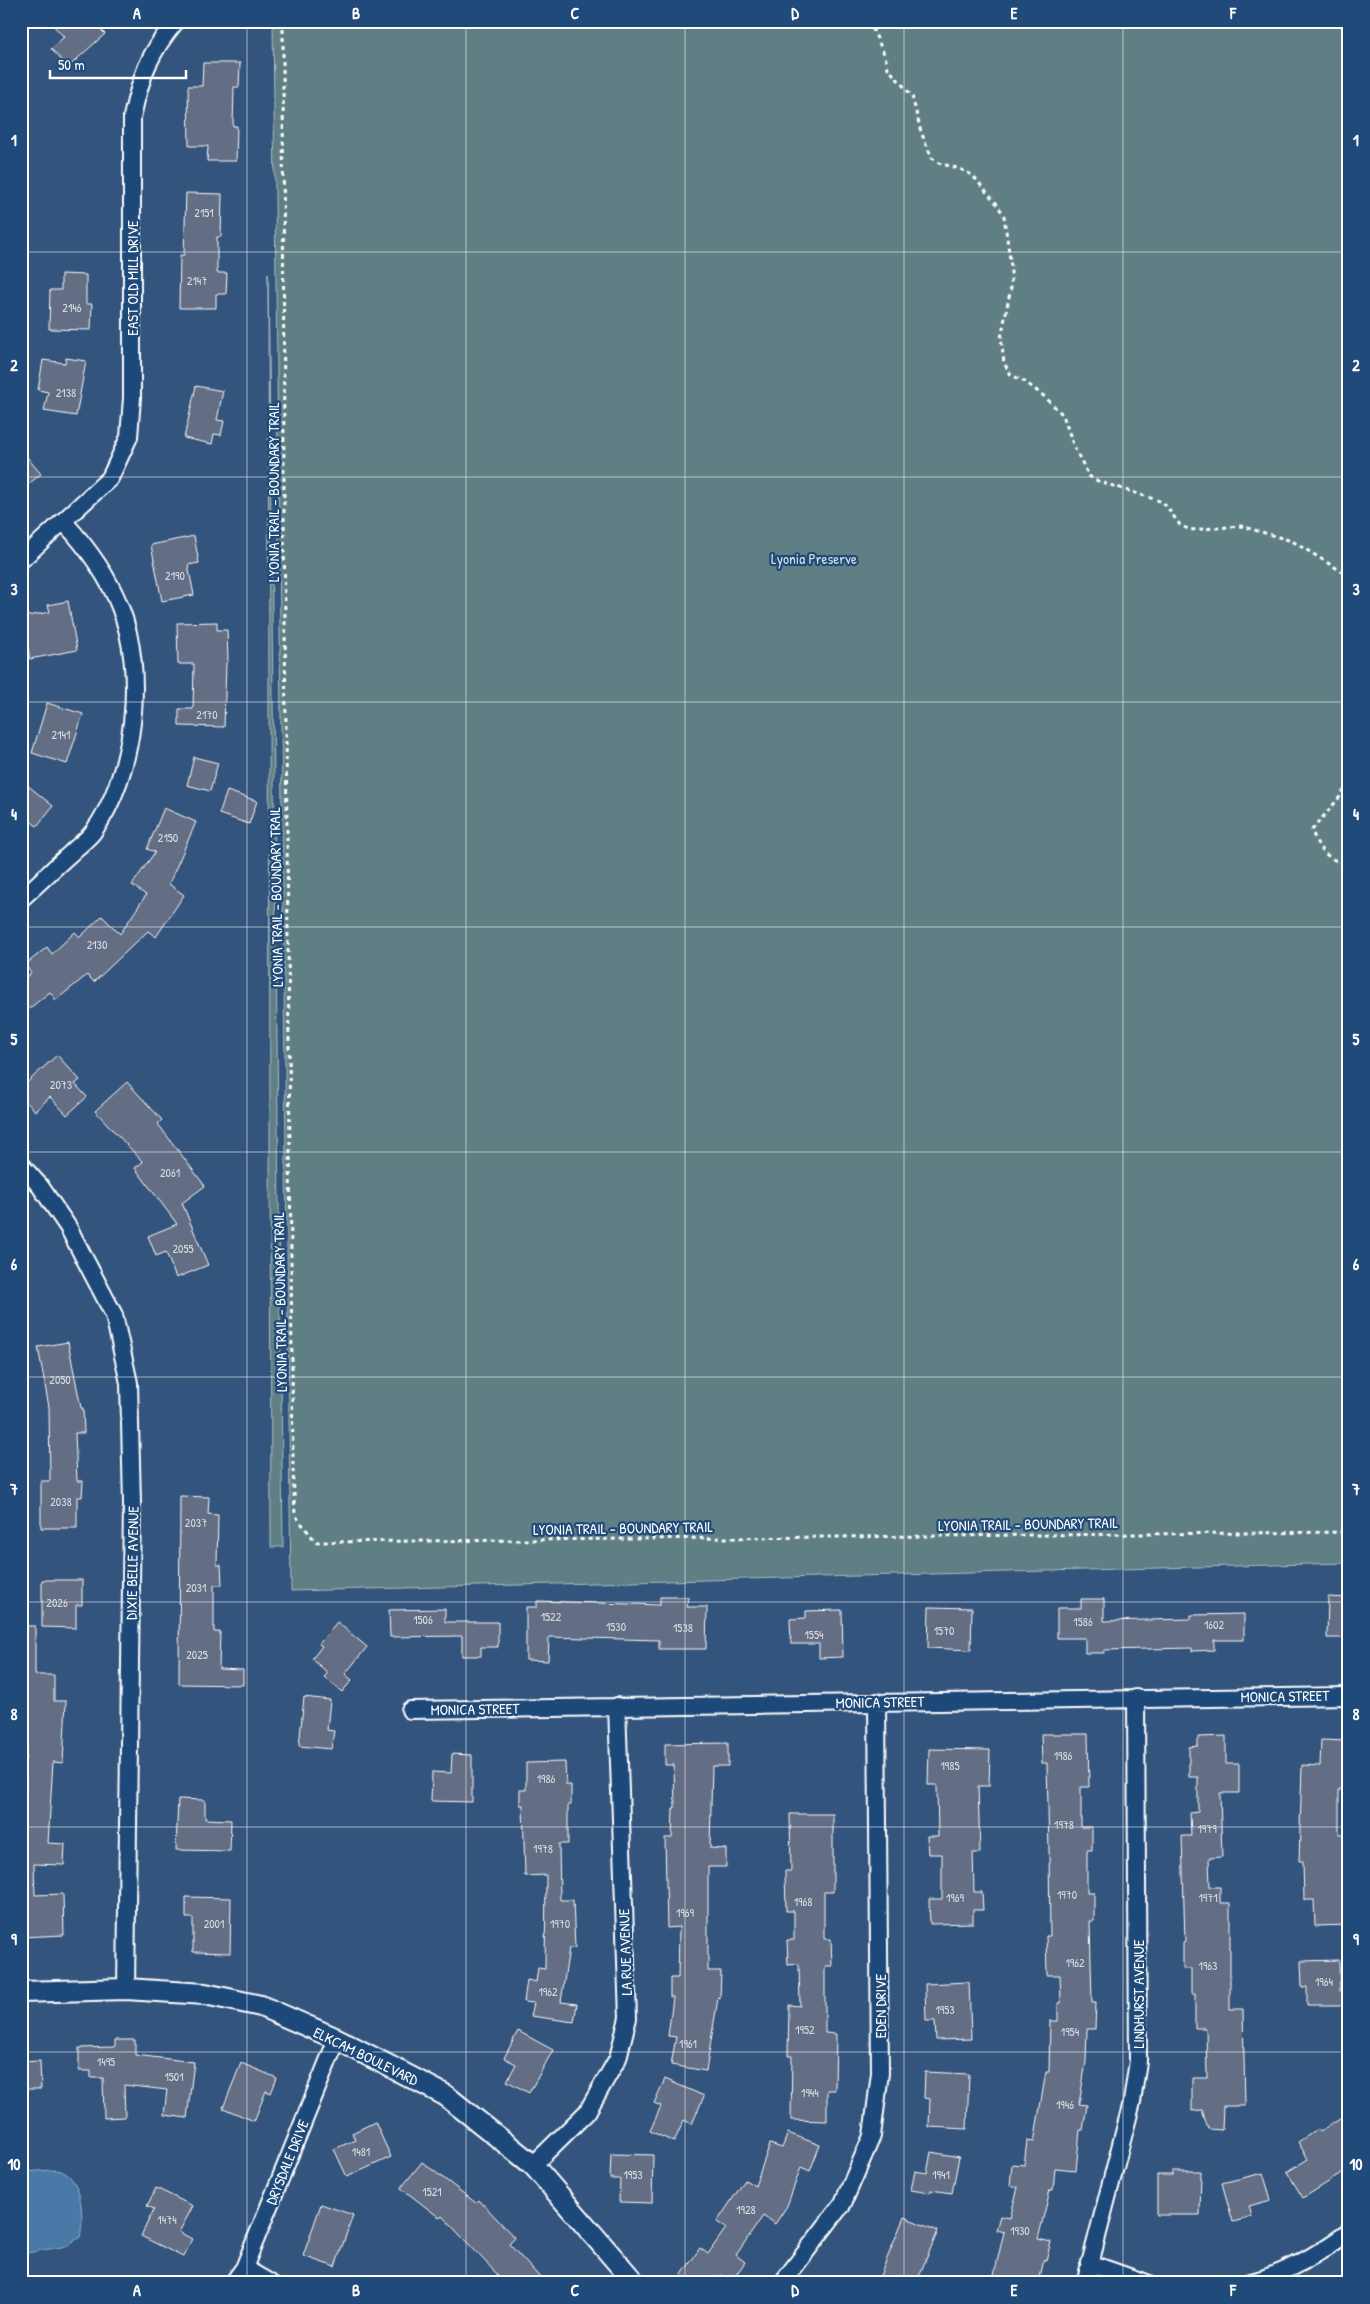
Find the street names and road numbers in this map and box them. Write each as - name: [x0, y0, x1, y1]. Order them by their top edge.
- street label: EAST OLD MILL DRIVE: [122, 220, 143, 336]
- street label: LYONIA TRAIL - BOUNDARY TRAIL: [263, 402, 284, 582]
- street label: LYONIA TRAIL - BOUNDARY TRAIL: [264, 807, 288, 987]
- street label: LYONIA TRAIL - BOUNDARY TRAIL: [268, 1212, 292, 1392]
- street label: DIXIE BELLE AVENUE: [121, 1505, 143, 1620]
- street label: LYONIA TRAIL - BOUNDARY TRAIL: [938, 1512, 1118, 1536]
- street label: LYONIA TRAIL - BOUNDARY TRAIL: [533, 1516, 713, 1540]
- street label: MONICA STREET: [1240, 1685, 1331, 1707]
- street label: MONICA STREET: [835, 1691, 926, 1713]
- street label: MONICA STREET: [430, 1698, 521, 1720]
- street label: LA RUE AVENUE: [613, 1908, 637, 1996]
- street label: LINDHURST AVENUE: [1128, 1939, 1149, 2048]
- street label: EDEN DRIVE: [870, 1973, 891, 2038]
- street label: ELKCAM BOULEVARD: [310, 2022, 423, 2091]
- street label: DRYSDALE DRIVE: [260, 2116, 314, 2208]

